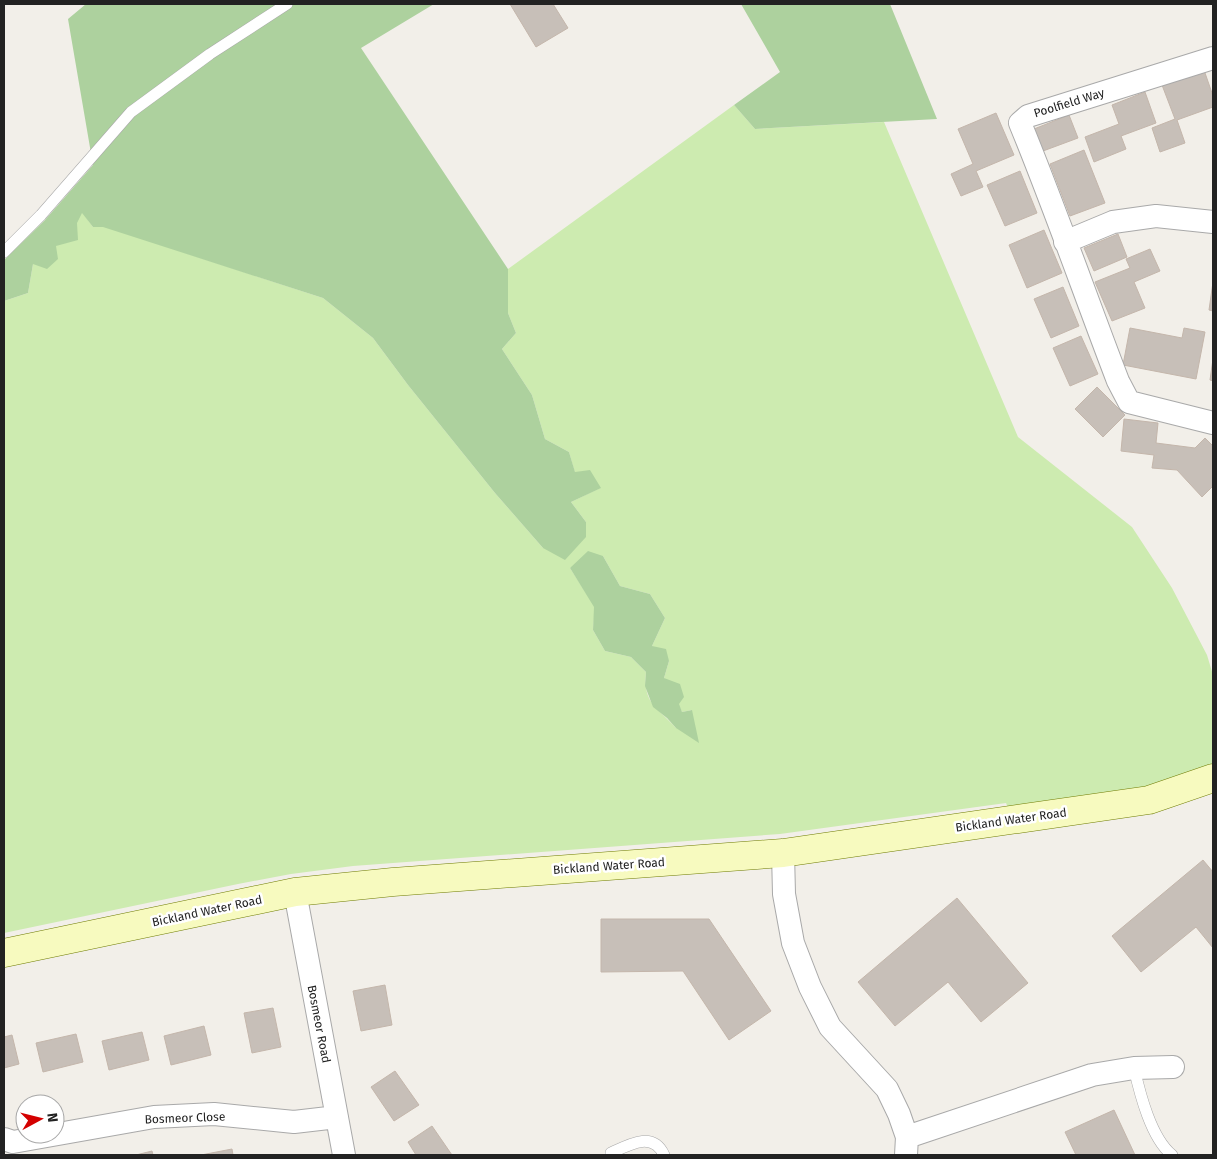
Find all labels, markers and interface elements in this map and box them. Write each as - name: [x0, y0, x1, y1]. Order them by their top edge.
- street label: Poolfield Way: [1032, 86, 1106, 120]
- street label: Bickland Water Road: [954, 805, 1068, 835]
- street label: Bickland Water Road: [553, 855, 665, 877]
- street label: Bickland Water Road: [151, 892, 263, 930]
- street label: Bosmeor Road: [305, 984, 333, 1064]
- north arrow: [15, 1094, 65, 1144]
- street label: Bosmeor Close: [144, 1110, 226, 1126]
- text: N: [43, 1112, 61, 1123]

